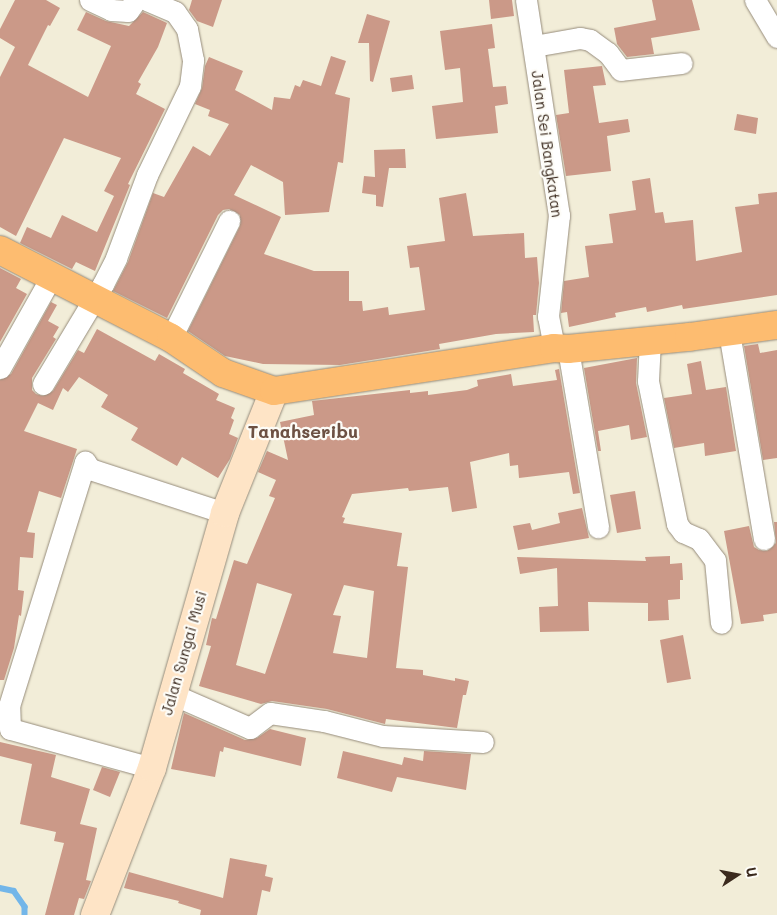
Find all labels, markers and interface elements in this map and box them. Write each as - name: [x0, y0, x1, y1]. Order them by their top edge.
- street label: Jalan Sei Bangkatan: [528, 69, 566, 219]
- district label: Tanahseribu: [248, 420, 358, 442]
- street label: Jalan Sungai Musi: [158, 589, 210, 717]
- north arrow: [712, 850, 762, 900]
- text: U: [742, 865, 762, 879]

